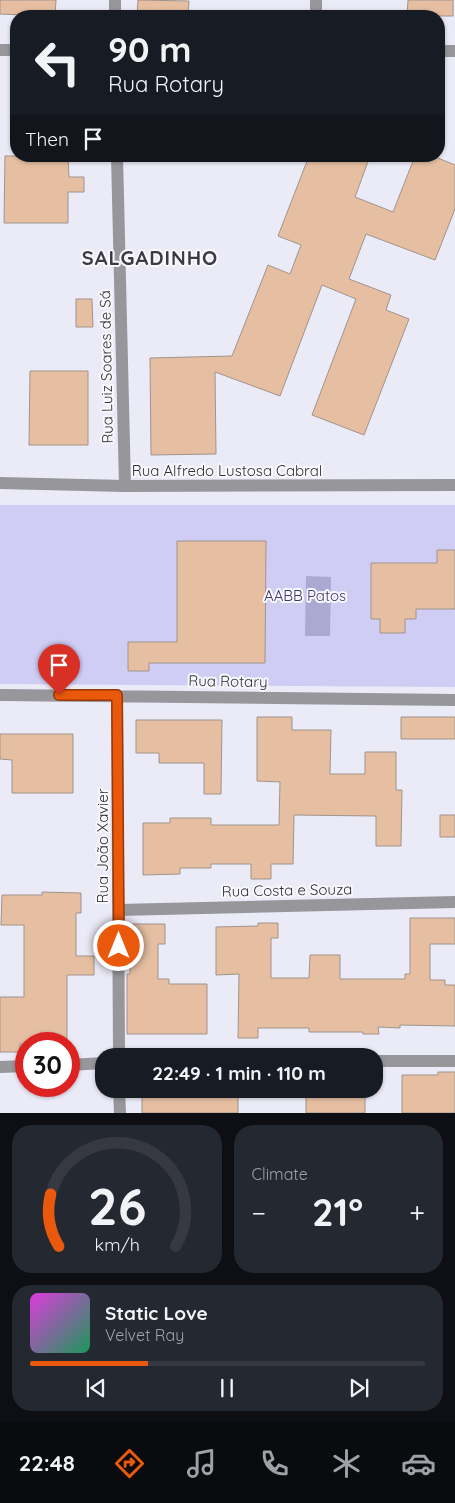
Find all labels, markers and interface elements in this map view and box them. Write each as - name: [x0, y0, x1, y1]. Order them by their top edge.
- text: 90 m: [108, 27, 191, 71]
- icon: left: [25, 30, 90, 95]
- text: Rua Rotary: [108, 70, 224, 98]
- icon: arrive: [79, 125, 107, 153]
- text: Then: [25, 127, 69, 151]
- district label: SALGADINHO: [82, 245, 218, 270]
- street label: Rua Luiz Soares de Sá: [95, 290, 117, 444]
- street label: Rua Alfredo Lustosa Cabral: [132, 461, 322, 480]
- park label: AABB Patos: [264, 586, 346, 605]
- pin: [38, 644, 80, 695]
- icon: arrive: [45, 651, 73, 679]
- street label: Rua Rotary: [188, 671, 268, 691]
- street label: Rua João Xavier: [93, 788, 112, 903]
- street label: Rua Costa e Souza: [222, 879, 352, 901]
- position arrow: [92, 919, 144, 971]
- speed limit sign: 30: [15, 1032, 80, 1097]
- text: 22:49 · 1 min · 110 m: [152, 1061, 326, 1085]
- text: Climate: [252, 1164, 308, 1184]
- text: 26: [88, 1173, 146, 1238]
- text: 21°: [312, 1188, 363, 1236]
- text: −: [252, 1195, 266, 1230]
- text: +: [409, 1195, 425, 1230]
- text: km/h: [94, 1233, 139, 1255]
- text: Static Love: [105, 1301, 208, 1325]
- text: Velvet Ray: [105, 1325, 184, 1345]
- icon: previous: [82, 1374, 110, 1402]
- icon: pause: [213, 1374, 241, 1402]
- icon: next: [345, 1374, 373, 1402]
- icon: directions: [112, 1446, 147, 1481]
- icon: music: [184, 1446, 219, 1481]
- icon: phone: [257, 1446, 292, 1481]
- icon: climate: [329, 1446, 364, 1481]
- icon: car: [401, 1446, 436, 1481]
- text: 22:48: [19, 1449, 75, 1477]

